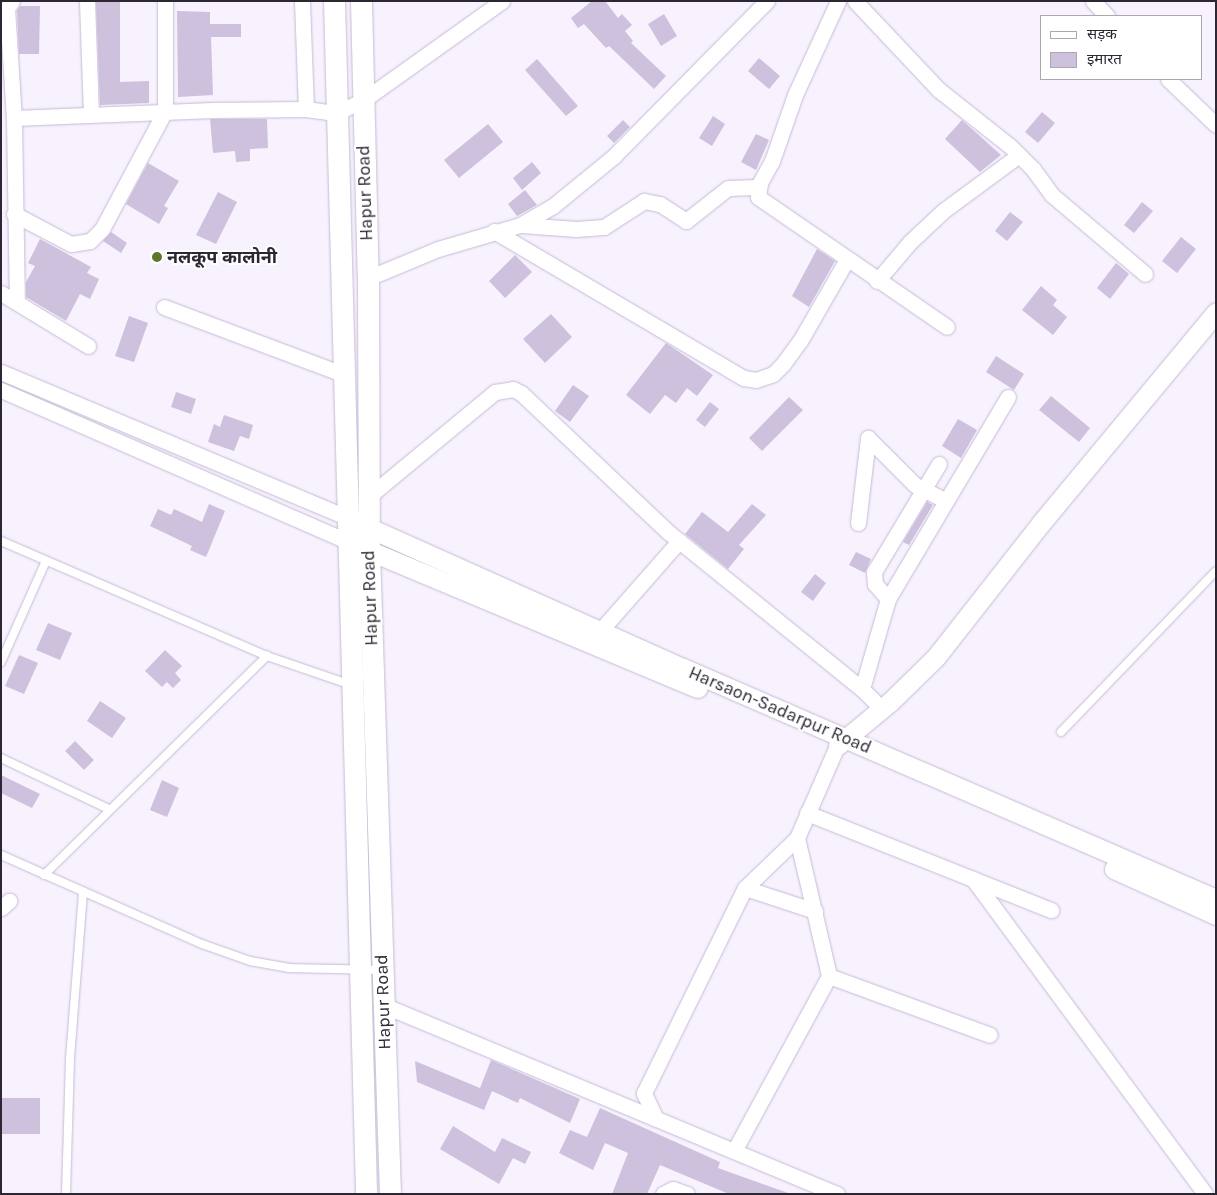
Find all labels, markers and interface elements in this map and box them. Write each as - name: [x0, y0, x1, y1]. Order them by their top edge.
- legend: [1040, 15, 1202, 80]
- text: सड़क: [1087, 25, 1117, 43]
- text: इमारत: [1087, 50, 1122, 68]
- street label: Hapur Road: [353, 145, 377, 241]
- place label: नलकूप कालोनी: [167, 246, 277, 268]
- marker: नलकूप कालोनी: [151, 251, 163, 263]
- street label: Hapur Road: [358, 550, 382, 646]
- street label: Harsaon-Sadarpur Road: [685, 662, 875, 758]
- street label: Hapur Road: [371, 954, 395, 1050]

